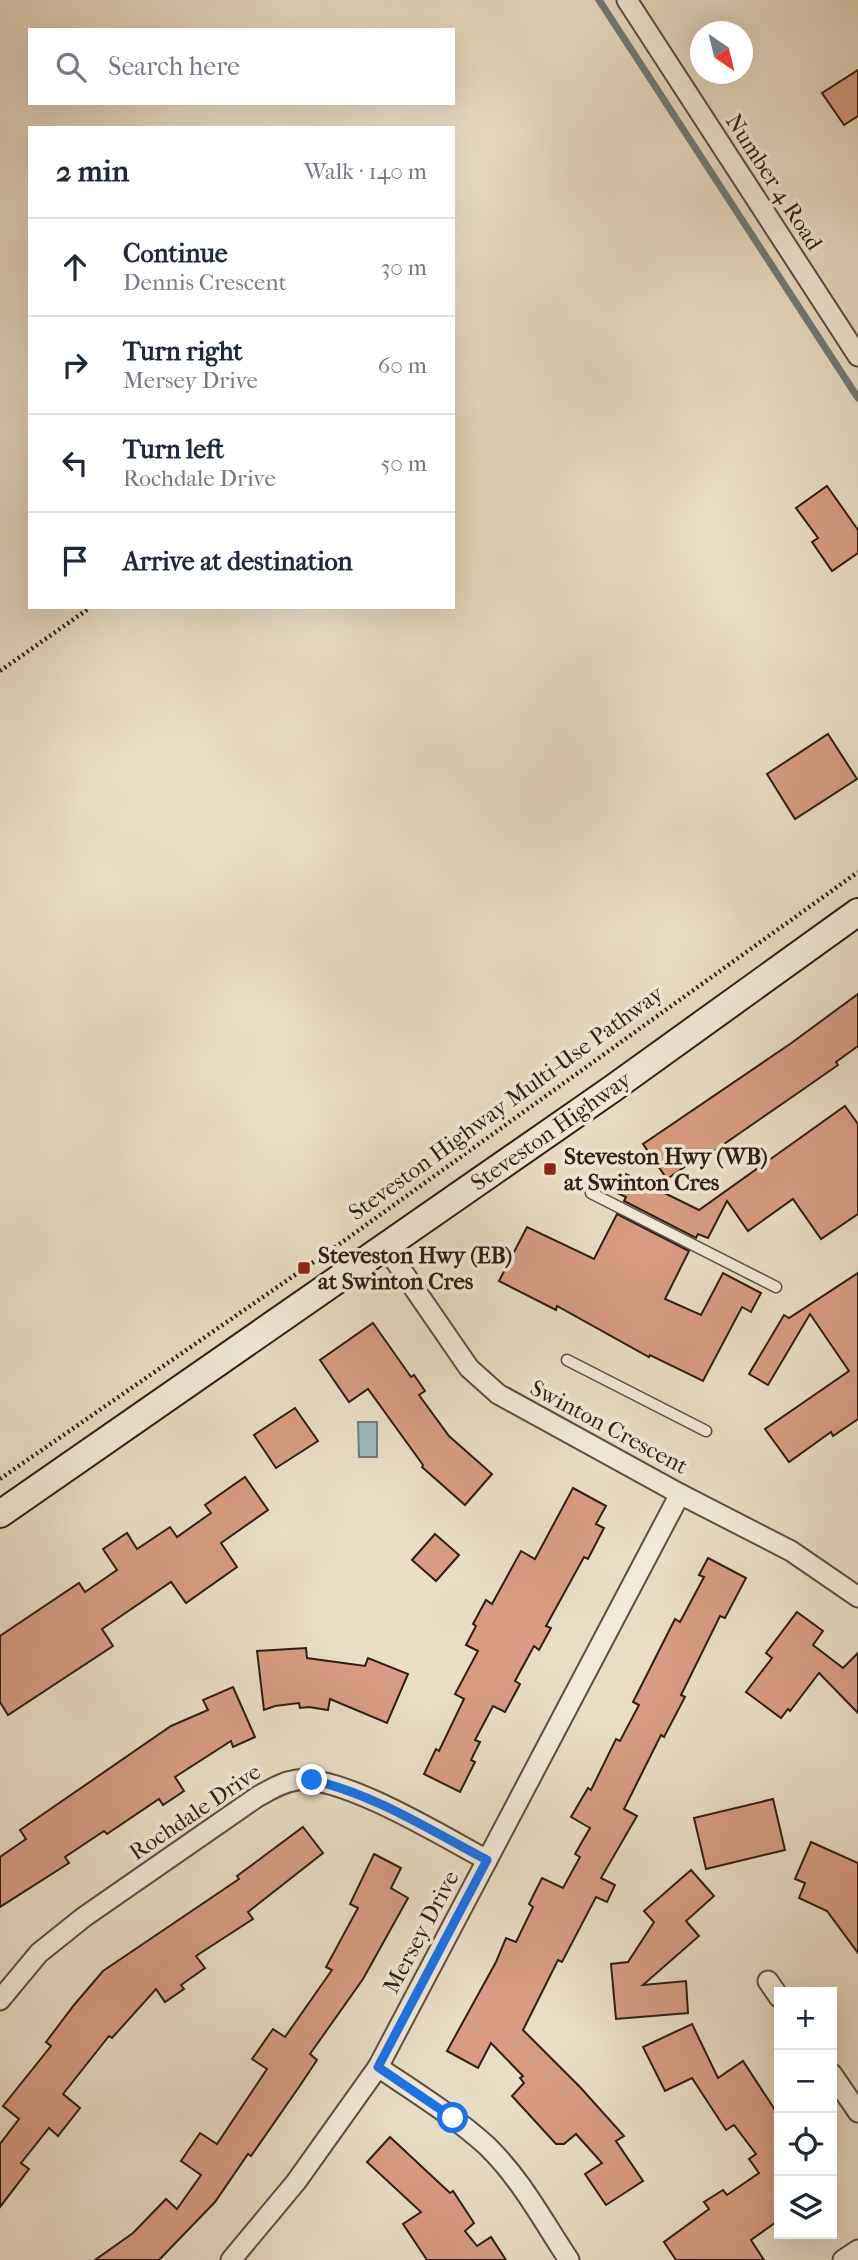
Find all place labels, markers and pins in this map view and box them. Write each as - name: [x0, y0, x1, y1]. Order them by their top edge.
- place label: Steveston Hwy (WB) at Swinton Cres: [564, 1143, 768, 1196]
- marker: Steveston Hwy (WB) at Swinton Cres: [542, 1161, 558, 1177]
- place label: Steveston Hwy (EB) at Swinton Cres: [318, 1242, 512, 1295]
- marker: Steveston Hwy (EB) at Swinton Cres: [296, 1260, 312, 1276]

